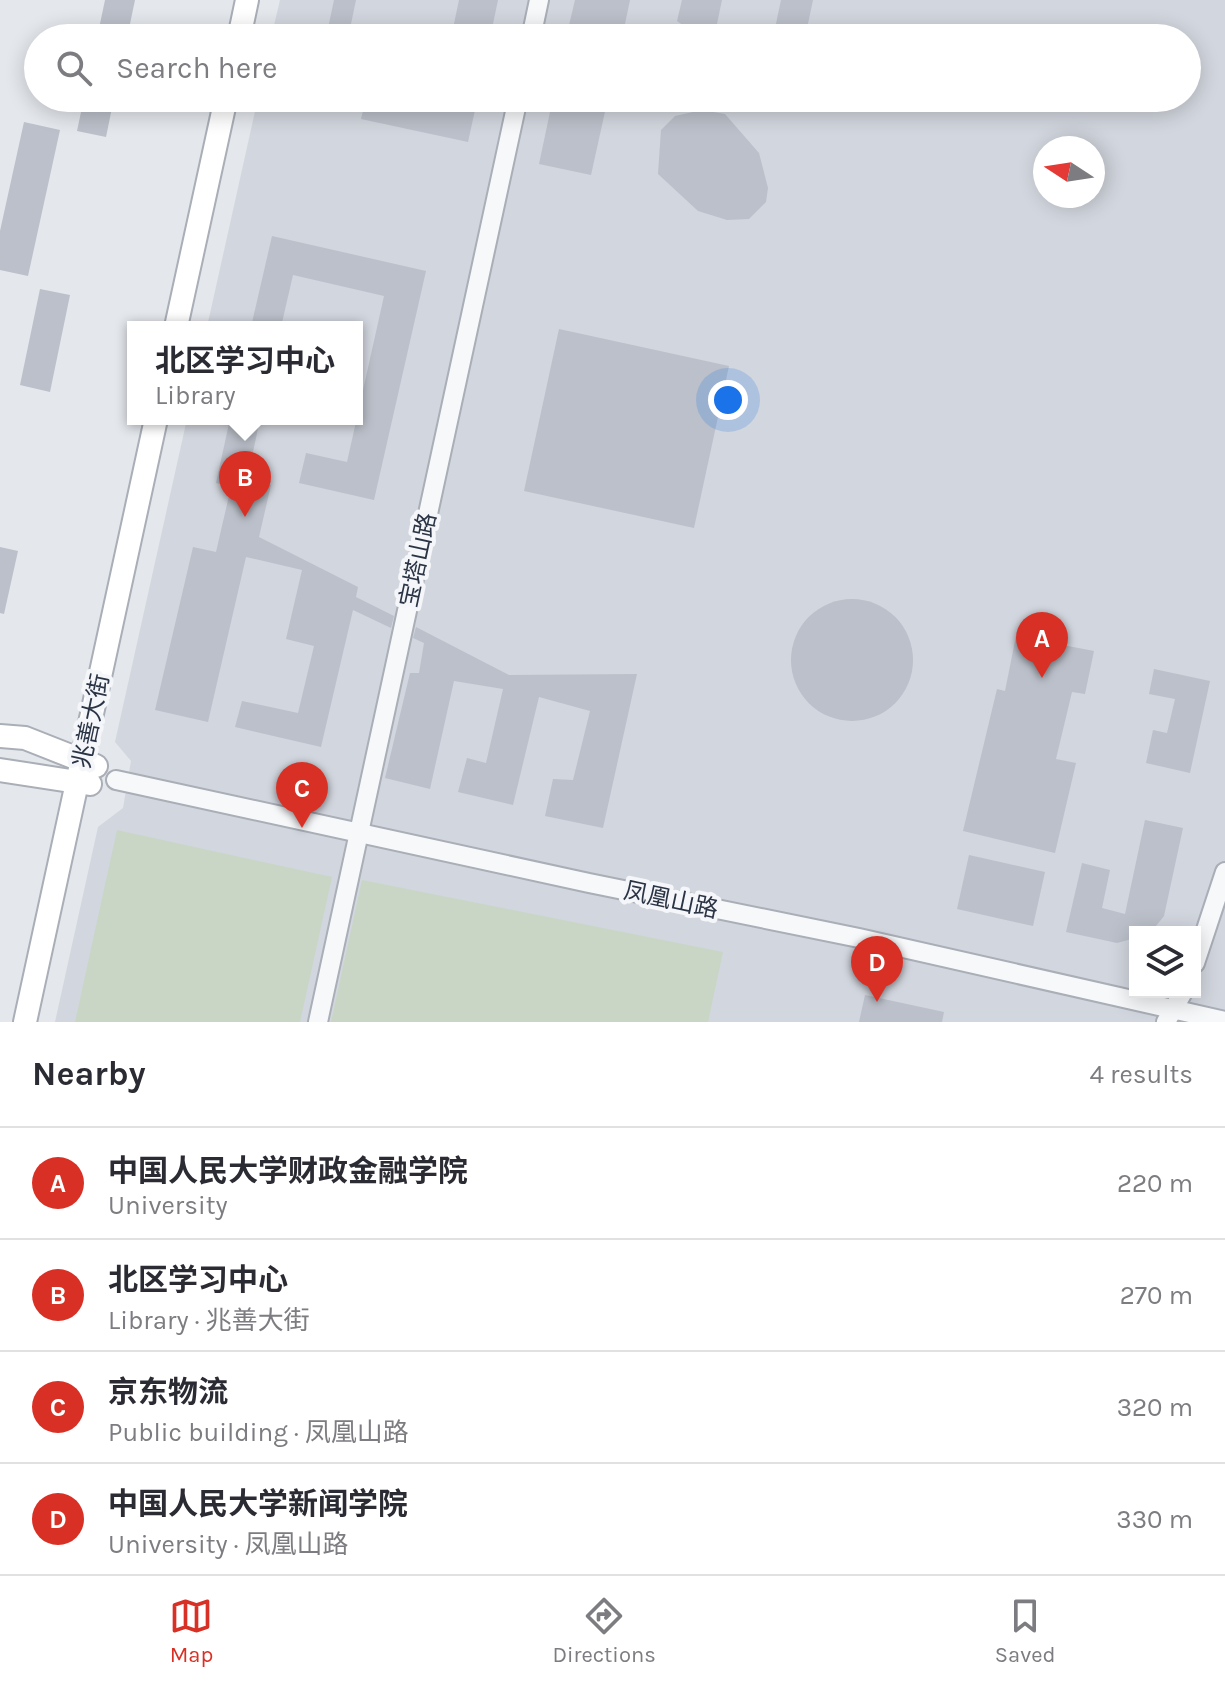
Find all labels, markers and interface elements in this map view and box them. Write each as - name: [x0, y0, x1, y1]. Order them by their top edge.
- search box: [24, 24, 1201, 112]
- icon: search: [52, 46, 96, 90]
- text: Search here: [116, 50, 277, 86]
- north arrow: [1033, 136, 1105, 208]
- popup: [127, 321, 363, 425]
- text: 北区学习中心: [155, 343, 335, 379]
- text: Library: [155, 380, 236, 411]
- your location: [708, 380, 748, 420]
- pin: B: [219, 451, 271, 517]
- street label: 宝塔山路: [394, 510, 442, 610]
- pin: A: [1016, 612, 1068, 678]
- street label: 兆善大街: [67, 671, 115, 771]
- pin: C: [276, 762, 328, 828]
- street label: 凤凰山路: [621, 876, 721, 924]
- map controls: [1129, 926, 1201, 998]
- button: layers: [1129, 926, 1201, 998]
- pin: D: [851, 936, 903, 1002]
- text: Nearby: [32, 1054, 146, 1094]
- text: 4 results: [1089, 1059, 1193, 1090]
- text: 中国人民大学财政金融学院: [108, 1153, 468, 1189]
- text: A: [50, 1168, 66, 1199]
- text: 220 m: [1117, 1168, 1193, 1199]
- text: University: [108, 1190, 228, 1221]
- text: 北区学习中心: [108, 1262, 288, 1298]
- text: B: [50, 1280, 66, 1311]
- text: 270 m: [1120, 1280, 1193, 1311]
- text: Library · 兆善大街: [108, 1305, 310, 1336]
- text: 京东物流: [108, 1374, 228, 1410]
- text: C: [50, 1392, 66, 1423]
- text: 320 m: [1117, 1392, 1193, 1423]
- text: Public building · 凤凰山路: [108, 1417, 409, 1448]
- text: 中国人民大学新闻学院: [108, 1486, 408, 1522]
- text: D: [49, 1504, 67, 1535]
- text: 330 m: [1116, 1504, 1193, 1535]
- text: University · 凤凰山路: [108, 1529, 349, 1560]
- tab: Map: [169, 1594, 213, 1668]
- tab: Directions: [552, 1594, 656, 1668]
- tab: Saved: [995, 1594, 1056, 1668]

